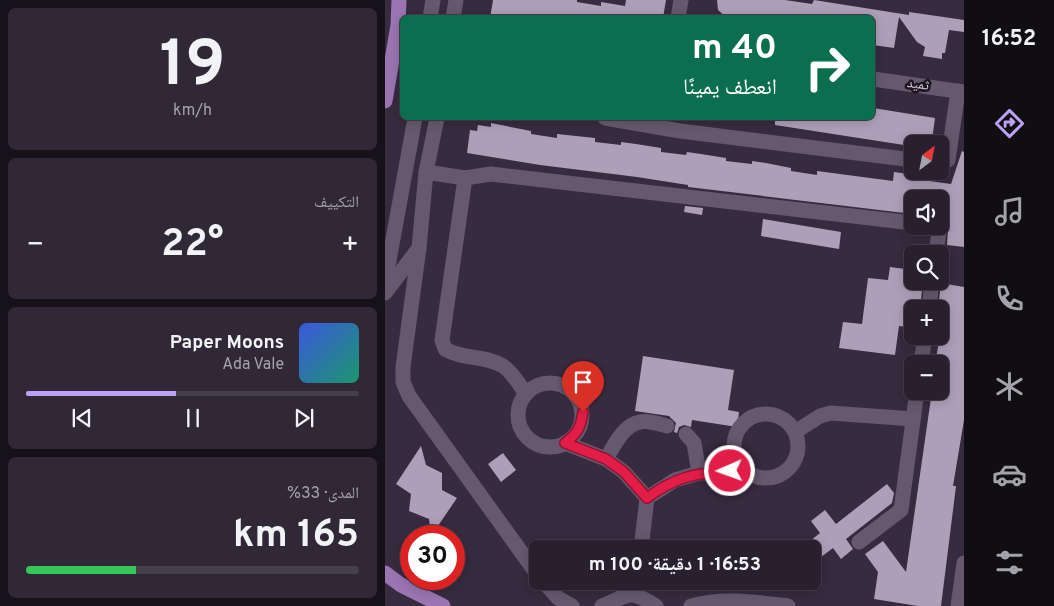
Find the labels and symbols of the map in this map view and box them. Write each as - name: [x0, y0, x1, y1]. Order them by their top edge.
- street label: ثميد: [906, 75, 930, 95]
- north arrow: [904, 135, 949, 180]
- pin: [562, 361, 604, 412]
- position arrow: [703, 444, 755, 496]
- speed limit sign: 30: [400, 525, 465, 590]

